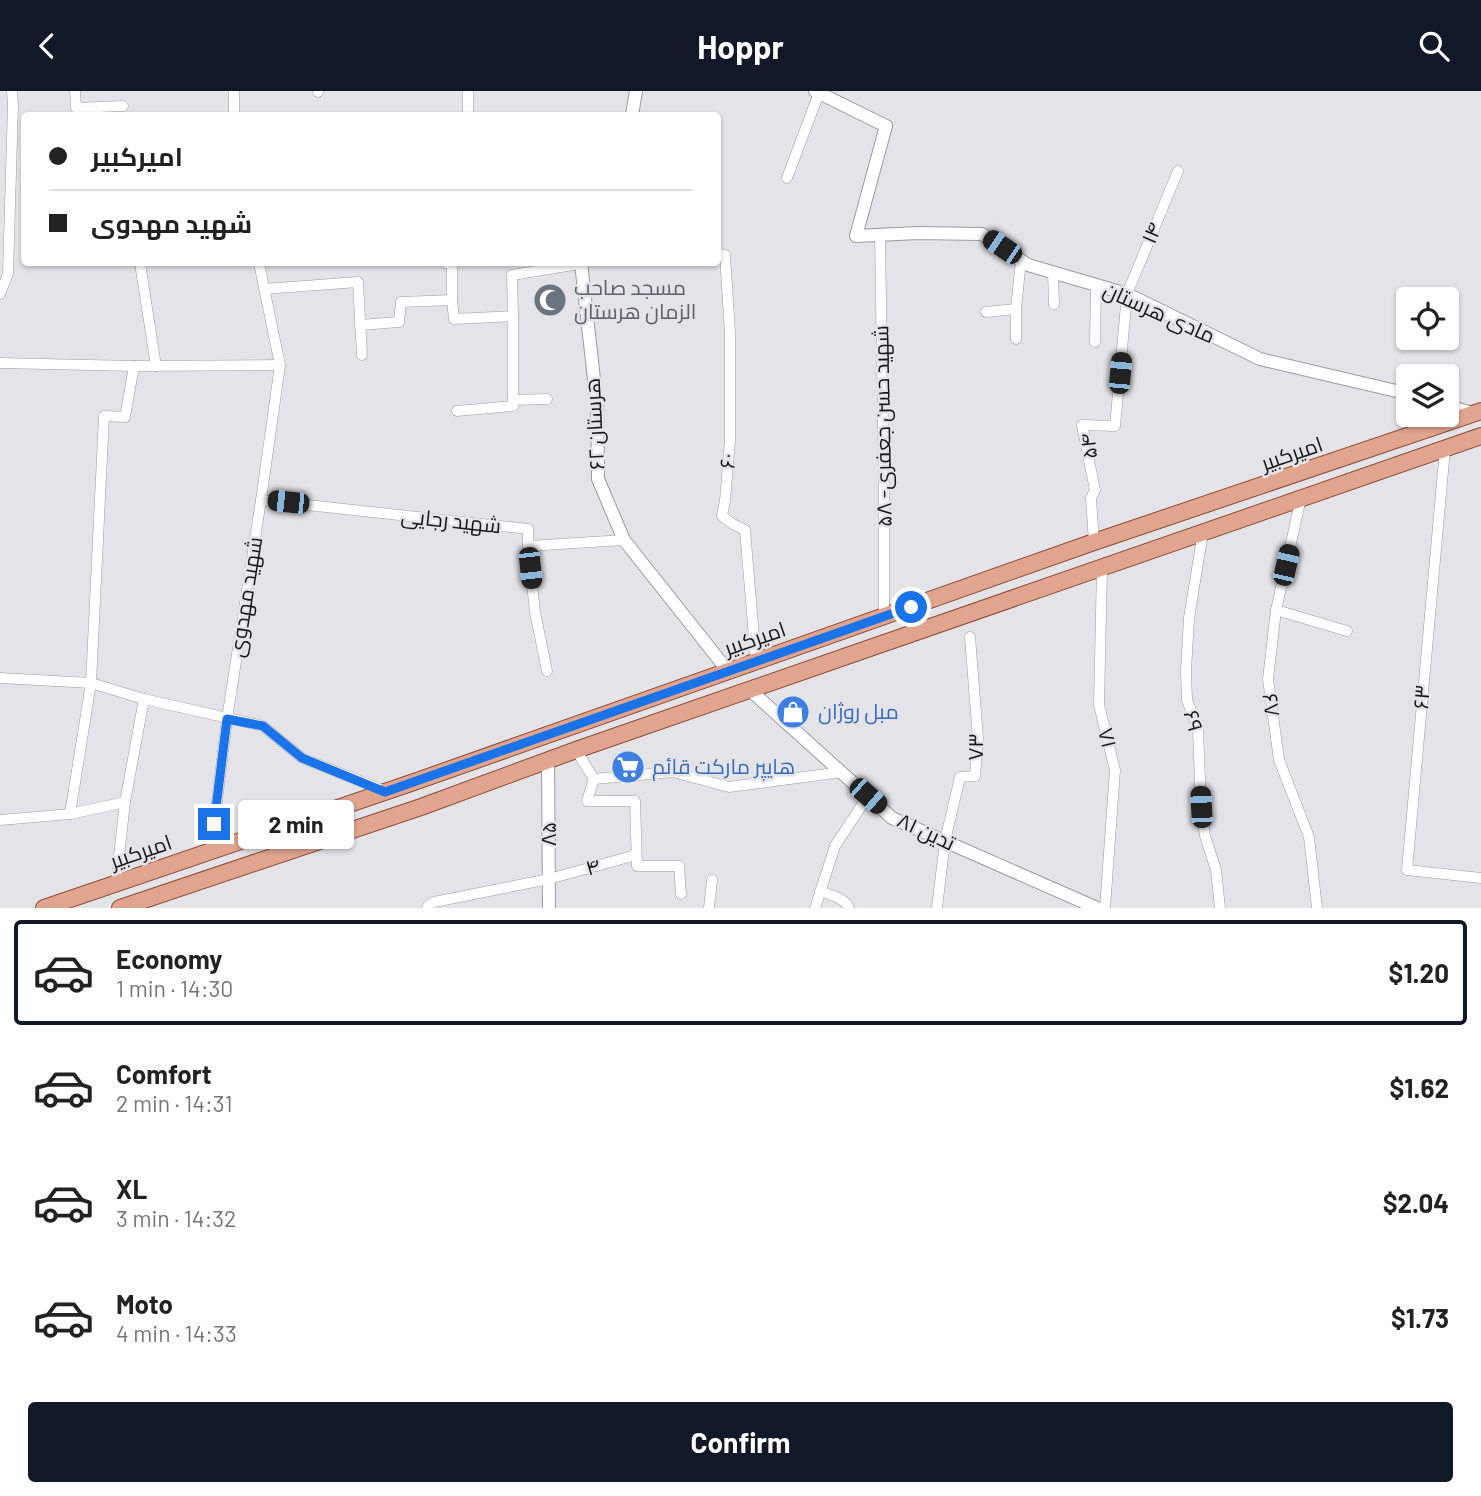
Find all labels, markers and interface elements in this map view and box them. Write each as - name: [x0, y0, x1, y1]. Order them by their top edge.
- icon: back: [28, 27, 66, 65]
- text: Hoppr: [697, 27, 784, 65]
- icon: search: [1415, 27, 1453, 65]
- text: امیرکبیر: [91, 140, 183, 171]
- text: شهید مهدوی: [91, 207, 252, 238]
- street label: ۱۴: [1135, 218, 1166, 247]
- car: [979, 227, 1026, 267]
- place label: مسجد صاحب الزمان هرستان: [574, 274, 696, 325]
- street label: مادی هرستان: [1099, 276, 1219, 349]
- mosque icon: مسجد صاحب الزمان هرستان: [531, 281, 569, 319]
- map controls: [1396, 287, 1459, 427]
- button: locate: [1396, 287, 1459, 350]
- street label: شهید حسن جعفری- ۵۸: [867, 325, 898, 527]
- car: [1108, 351, 1133, 395]
- button: layers: [1396, 364, 1459, 427]
- street label: هرستان ۶۲: [579, 377, 610, 471]
- street label: امیرکبیر: [1257, 430, 1326, 476]
- street label: ۵۴: [1074, 432, 1101, 460]
- street label: ۶۰: [713, 452, 740, 470]
- car: [267, 489, 310, 515]
- street label: شهید رجایی: [400, 502, 502, 539]
- street label: شهید مهدوی: [223, 535, 268, 659]
- car: [1272, 542, 1301, 588]
- car: [518, 546, 543, 590]
- route start: [895, 591, 927, 623]
- street label: امیرکبیر: [720, 615, 789, 661]
- street label: ۶۳: [1407, 684, 1434, 710]
- street label: ۶۷: [1258, 692, 1286, 718]
- shop icon: مبل روژان: [774, 693, 812, 731]
- place label: مبل روژان: [818, 698, 899, 725]
- street label: ۶۹: [1180, 707, 1209, 734]
- street label: ۷۱: [1094, 725, 1123, 750]
- street label: ۷۳: [962, 733, 987, 761]
- supermarket icon: هایپر مارکت قائم: [609, 748, 647, 786]
- place label: هایپر مارکت قائم: [652, 753, 795, 781]
- car: [846, 774, 891, 818]
- car: [1190, 785, 1213, 829]
- callout: 2 min: [238, 799, 354, 849]
- street label: تدین ۸۱: [893, 806, 960, 857]
- route end: [198, 808, 230, 840]
- text: 2 min: [268, 810, 324, 838]
- street label: ۸۵: [535, 822, 560, 846]
- street label: امیرکبیر: [106, 828, 175, 874]
- street label: ۴: [582, 852, 603, 879]
- icon: car: [32, 941, 95, 1004]
- text: Economy: [116, 943, 222, 974]
- text: $1.20: [1389, 957, 1449, 988]
- text: 1 min · 14:30: [116, 974, 233, 1002]
- icon: car: [32, 1056, 95, 1119]
- text: Comfort: [116, 1058, 212, 1089]
- text: $1.62: [1389, 1072, 1449, 1103]
- text: 2 min · 14:31: [116, 1089, 233, 1117]
- icon: car: [32, 1171, 95, 1234]
- text: XL: [116, 1173, 147, 1204]
- text: $2.04: [1383, 1187, 1449, 1218]
- text: 3 min · 14:32: [116, 1204, 236, 1232]
- icon: car: [32, 1286, 95, 1349]
- text: Moto: [116, 1288, 173, 1319]
- text: $1.73: [1391, 1302, 1449, 1333]
- text: 4 min · 14:33: [116, 1319, 237, 1347]
- button: Confirm: [28, 1402, 1453, 1482]

